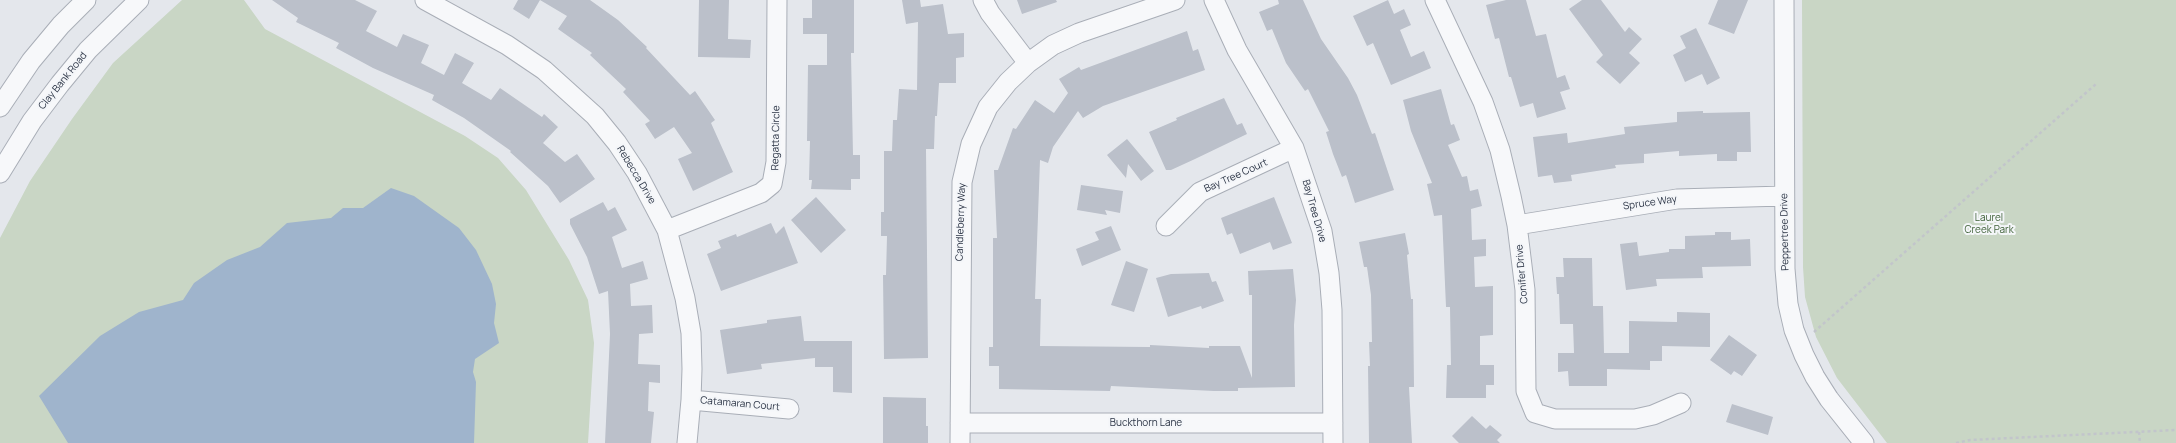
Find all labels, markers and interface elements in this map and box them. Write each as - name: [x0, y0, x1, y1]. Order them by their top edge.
- street label: Clay Bank Road: [36, 50, 90, 112]
- street label: Regatta Circle: [769, 105, 783, 171]
- street label: Rebecca Drive: [614, 144, 658, 206]
- street label: Bay Tree Court: [1203, 157, 1269, 195]
- street label: Bay Tree Drive: [1299, 178, 1329, 244]
- street label: Candleberry Way: [954, 183, 968, 261]
- street label: Spruce Way: [1622, 193, 1678, 213]
- street label: Peppertree Drive: [1778, 193, 1792, 271]
- park label: Laurel Creek Park: [1964, 212, 2014, 236]
- street label: Conifer Drive: [1513, 244, 1531, 304]
- street label: Catamaran Court: [700, 395, 780, 413]
- street label: Buckthorn Lane: [1110, 417, 1182, 429]

